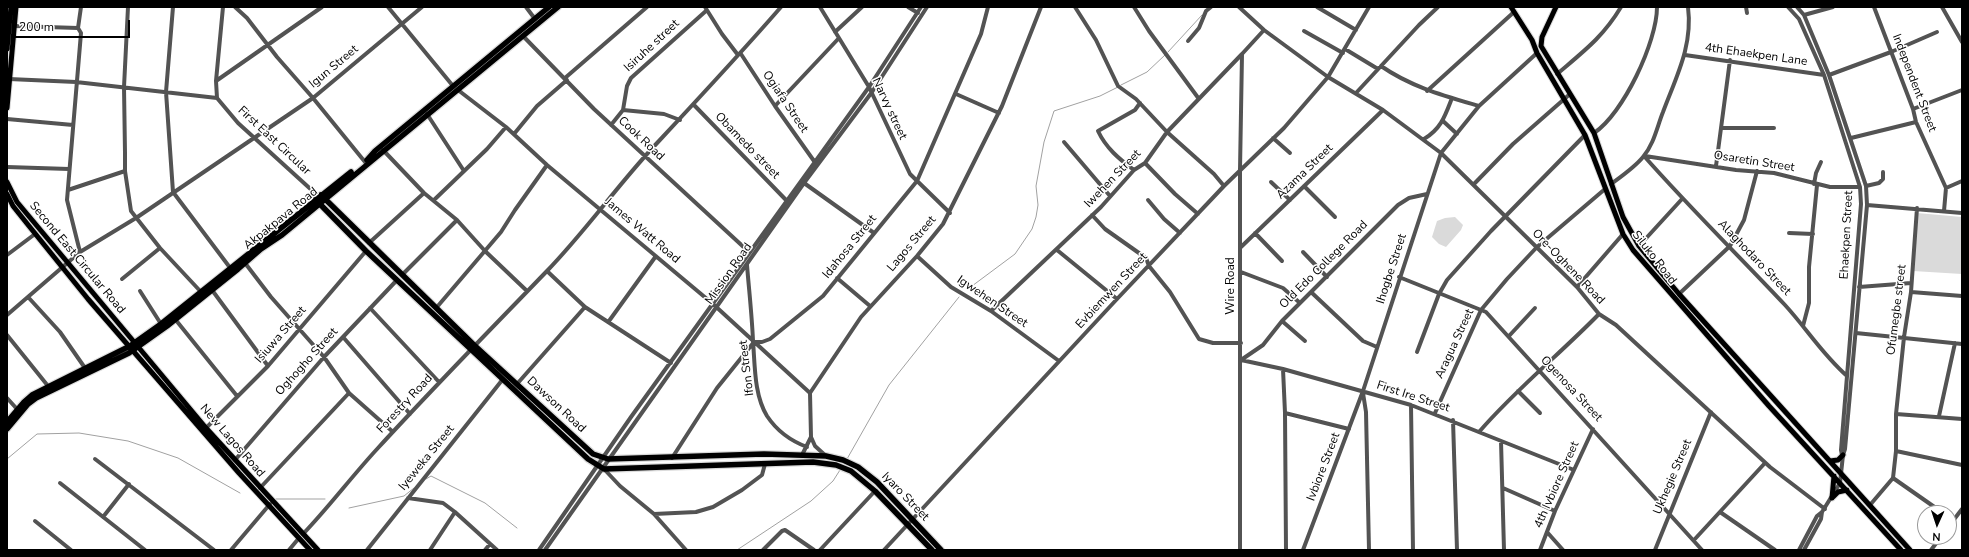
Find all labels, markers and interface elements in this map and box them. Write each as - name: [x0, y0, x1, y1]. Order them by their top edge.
- scale bar: [14, 12, 132, 38]
- street label: Isiruhe street: [621, 17, 683, 75]
- text: 200 m: [19, 19, 54, 35]
- street label: Independent Street: [1889, 32, 1939, 134]
- street label: 4th Ehaekpen Lane: [1704, 41, 1808, 69]
- street label: Igun Street: [307, 42, 361, 92]
- street label: Ogiafa Street: [759, 68, 811, 136]
- street label: Narvy street: [868, 76, 910, 142]
- street label: First East Circular: [235, 104, 313, 178]
- street label: Obamedo street: [712, 110, 782, 182]
- street label: Cook Road: [615, 114, 667, 164]
- street label: Azama Street: [1274, 141, 1336, 203]
- street label: Iwehen Street: [1082, 147, 1144, 211]
- street label: Osaretin Street: [1713, 149, 1795, 175]
- street label: Akpakpava Road: [241, 185, 321, 253]
- street label: Ehaekpen Street: [1837, 190, 1857, 280]
- street label: James Watt Road: [601, 195, 683, 267]
- street label: Second East Circular Road: [26, 199, 128, 317]
- street label: Idahosa Street: [820, 212, 880, 282]
- street label: Lagos Street: [885, 213, 939, 275]
- street label: Alaghodaro Street: [1714, 217, 1794, 299]
- street label: Old Edo College Road: [1277, 218, 1371, 312]
- street label: Ore-Oghene Road: [1529, 227, 1607, 307]
- street label: Siluko Road: [1629, 228, 1679, 288]
- street label: Ihogbe Street: [1374, 232, 1410, 306]
- street label: Mission Road: [702, 240, 756, 308]
- street label: Evbiemwen Street: [1073, 250, 1151, 332]
- street label: Wire Road: [1224, 257, 1238, 315]
- street label: Ofumegbe street: [1884, 264, 1910, 356]
- street label: Igwehen Street: [954, 273, 1030, 331]
- street label: Isiuwa Street: [252, 304, 310, 366]
- street label: Aragua Street: [1433, 307, 1477, 381]
- street label: Oghogho Street: [273, 325, 341, 399]
- street label: Ifon Street: [736, 339, 758, 397]
- street label: Ogenosa Street: [1537, 353, 1605, 425]
- street label: Forestry Road: [374, 372, 436, 436]
- street label: Dawson Road: [524, 374, 588, 436]
- street label: First Ire Street: [1375, 378, 1451, 416]
- street label: New Lagos Road: [196, 402, 268, 480]
- street label: Iyeweka Street: [396, 422, 458, 494]
- street label: Ivbiore Street: [1304, 431, 1344, 503]
- street label: Ukhegie Street: [1651, 437, 1695, 517]
- street label: 4th Ivbiore Street: [1531, 439, 1583, 531]
- street label: Iyaro Street: [878, 470, 932, 524]
- north arrow: [1917, 505, 1957, 545]
- text: N: [1932, 529, 1941, 544]

